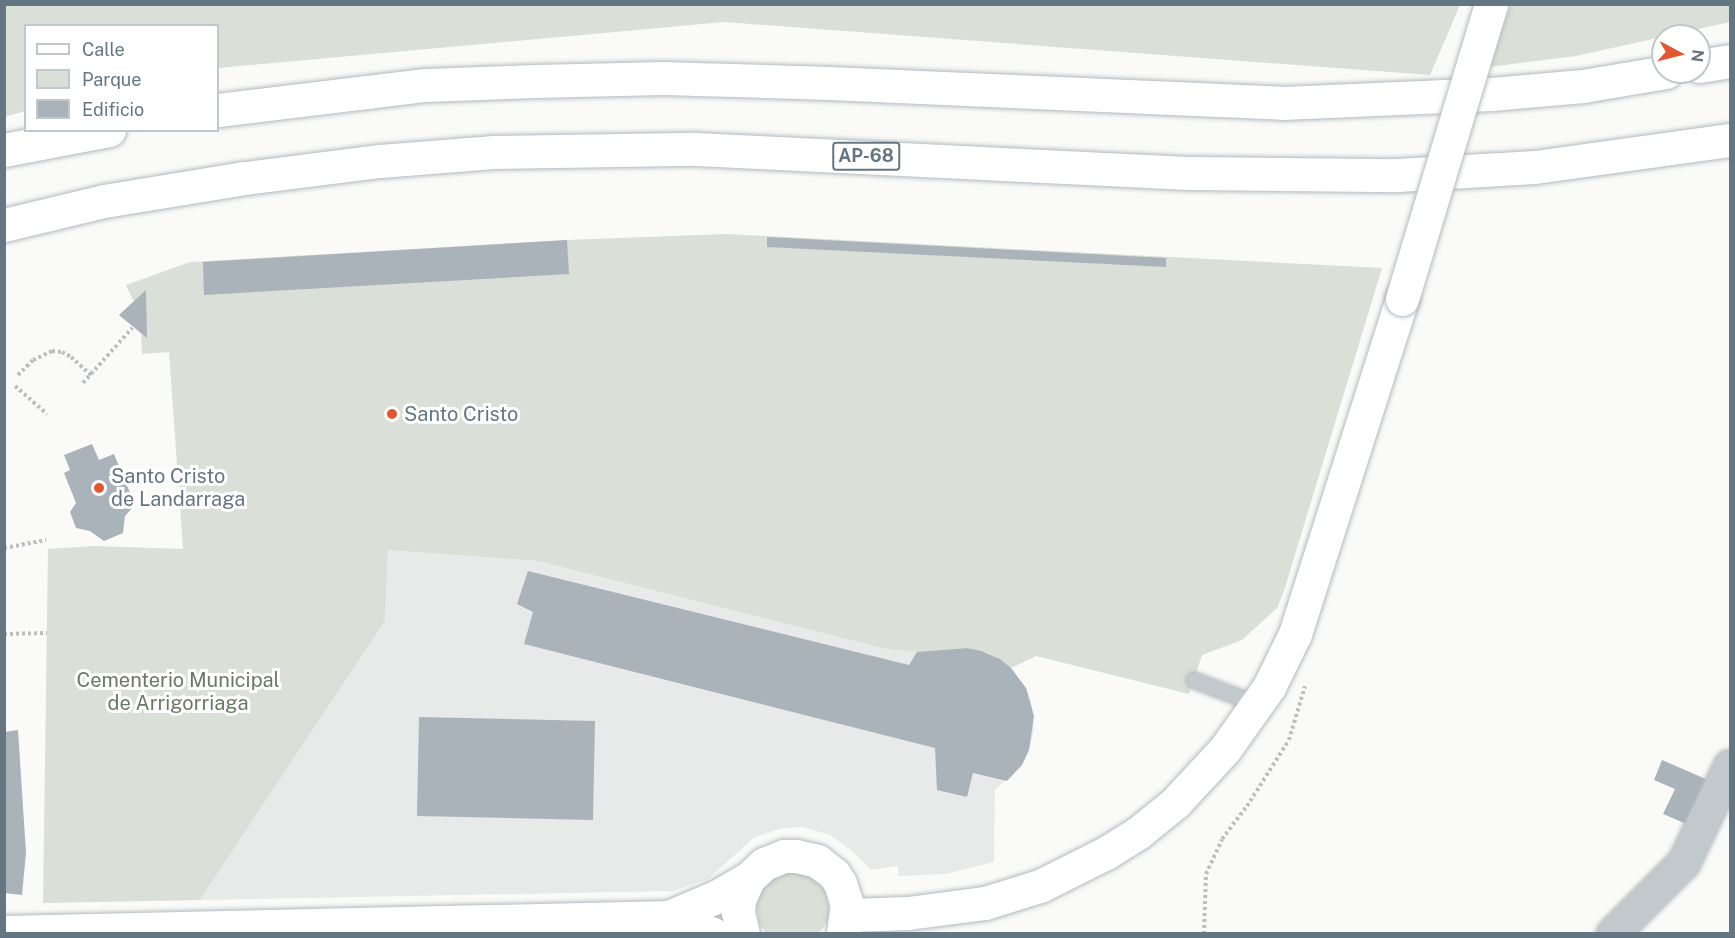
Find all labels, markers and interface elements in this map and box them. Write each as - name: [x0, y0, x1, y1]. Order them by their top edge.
- legend: [24, 24, 219, 132]
- north arrow: [1651, 24, 1711, 84]
- text: Calle: [82, 39, 125, 60]
- text: N: [1687, 49, 1708, 63]
- text: Parque: [82, 69, 142, 90]
- text: Edificio: [82, 99, 144, 120]
- road number: AP-68: [832, 141, 900, 171]
- place label: Santo Cristo: [404, 402, 518, 426]
- marker: Santo Cristo: [385, 407, 399, 421]
- place label: Santo Cristo de Landarraga: [111, 464, 245, 511]
- marker: Santo Cristo de Landarraga: [92, 481, 106, 495]
- park label: Cementerio Municipal de Arrigorriaga: [76, 668, 280, 715]

